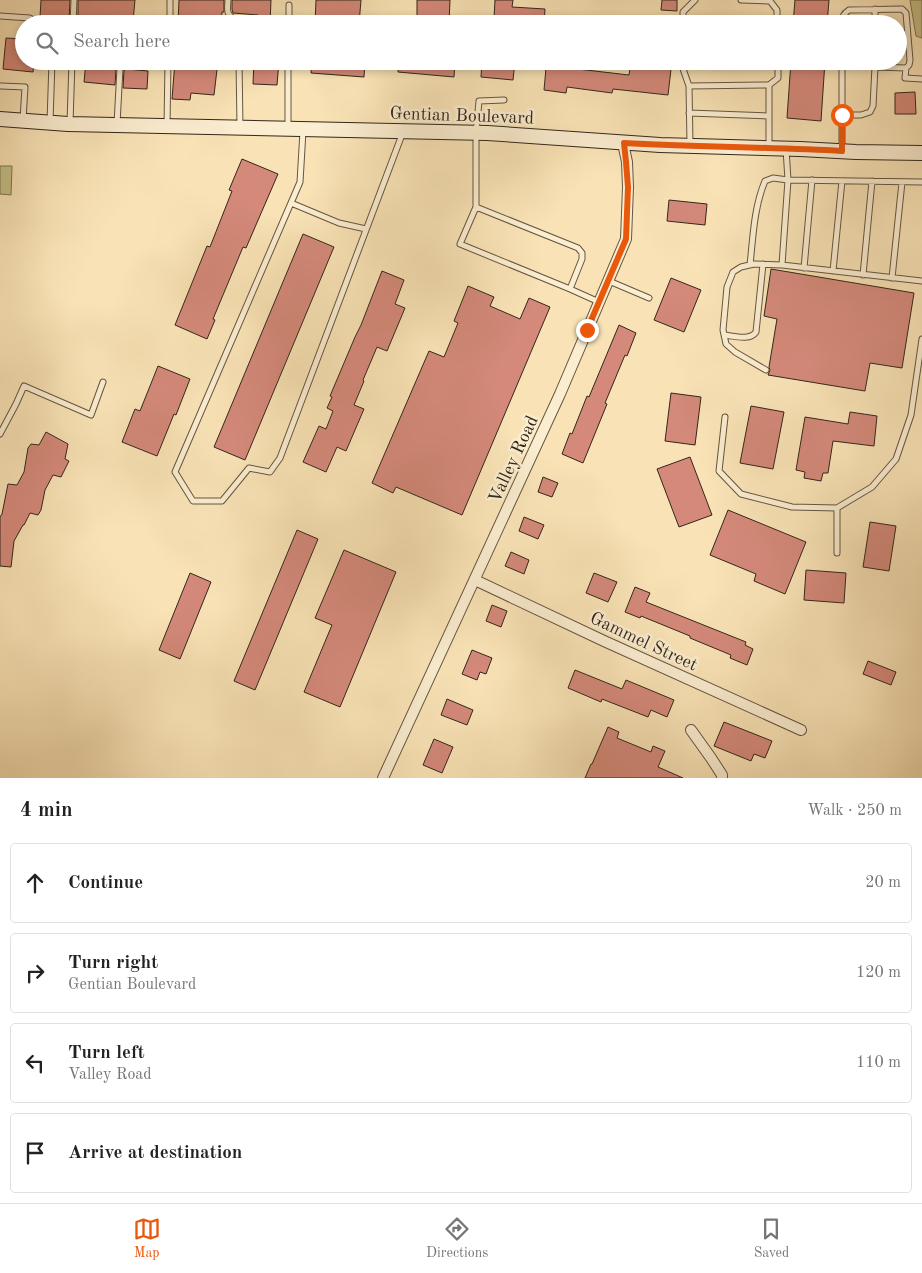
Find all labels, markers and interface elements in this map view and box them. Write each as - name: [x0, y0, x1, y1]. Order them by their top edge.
- search box: [15, 15, 907, 70]
- icon: search: [33, 29, 61, 57]
- text: Search here: [73, 33, 170, 52]
- street label: Gentian Boulevard: [389, 104, 534, 128]
- route start: [831, 104, 854, 127]
- route end: [576, 319, 599, 342]
- street label: Valley Road: [486, 413, 542, 506]
- street label: Gammel Street: [587, 609, 700, 675]
- text: 4 min: [20, 800, 73, 821]
- text: Walk · 250 m: [807, 803, 902, 819]
- icon: ahead: [21, 869, 49, 897]
- text: Continue: [68, 874, 143, 893]
- text: 20 m: [865, 875, 901, 891]
- text: Turn right: [68, 954, 158, 973]
- icon: right: [21, 959, 49, 987]
- text: 120 m: [856, 965, 901, 981]
- text: Gentian Boulevard: [68, 977, 196, 993]
- text: Turn left: [68, 1044, 145, 1063]
- icon: left: [21, 1049, 49, 1077]
- text: 110 m: [856, 1055, 901, 1071]
- text: Valley Road: [68, 1067, 152, 1083]
- icon: arrive: [21, 1139, 49, 1167]
- text: Arrive at destination: [68, 1144, 242, 1163]
- tab: Map: [133, 1215, 161, 1262]
- tab: Directions: [426, 1215, 488, 1262]
- tab: Saved: [754, 1215, 789, 1262]

